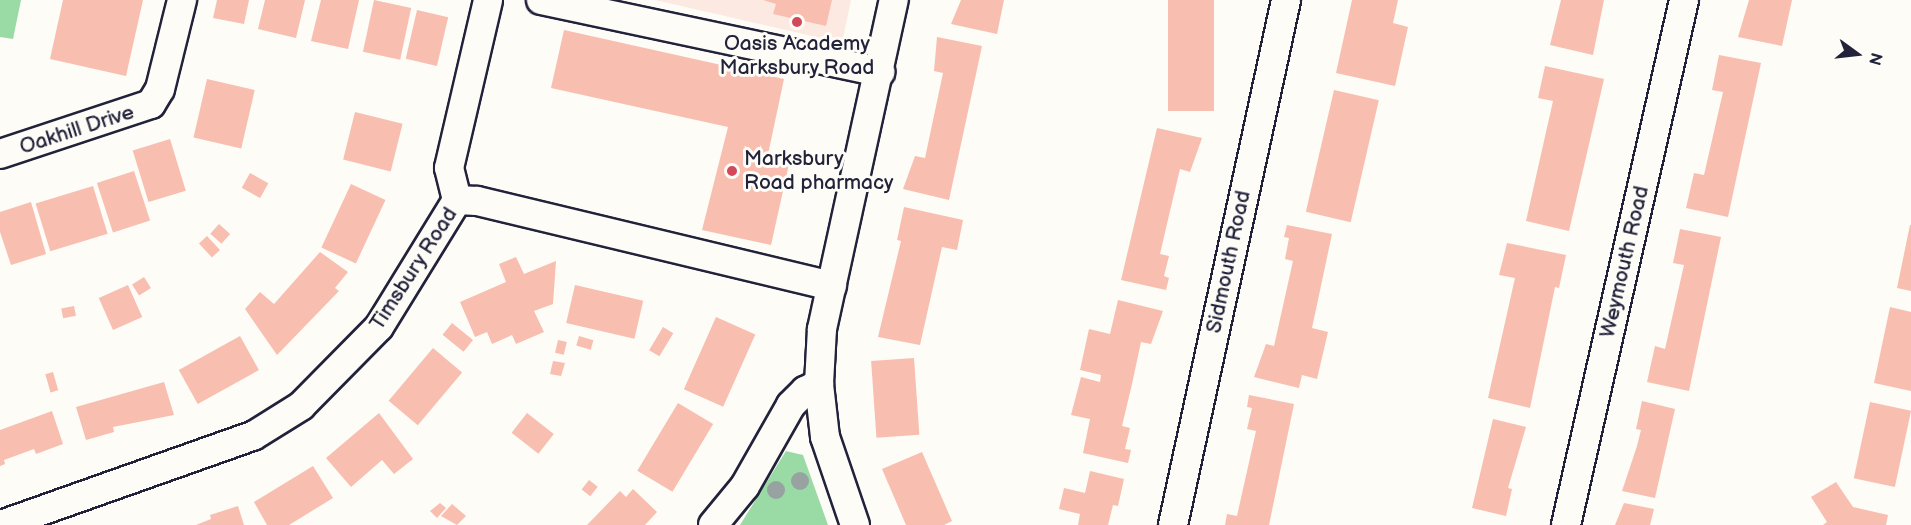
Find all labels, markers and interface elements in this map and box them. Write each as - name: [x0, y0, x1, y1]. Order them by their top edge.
- marker: Oasis Academy Marksbury Road: [790, 15, 804, 29]
- north arrow: [1827, 24, 1887, 84]
- place label: Oasis Academy Marksbury Road: [719, 31, 875, 81]
- text: N: [1864, 51, 1886, 67]
- street label: Oakhill Drive: [17, 100, 137, 160]
- place label: Marksbury Road pharmacy: [744, 146, 893, 196]
- marker: Marksbury Road pharmacy: [725, 164, 739, 178]
- street label: Weymouth Road: [1595, 184, 1655, 340]
- street label: Sidmouth Road: [1202, 188, 1256, 336]
- street label: Timsbury Road: [365, 202, 463, 336]

